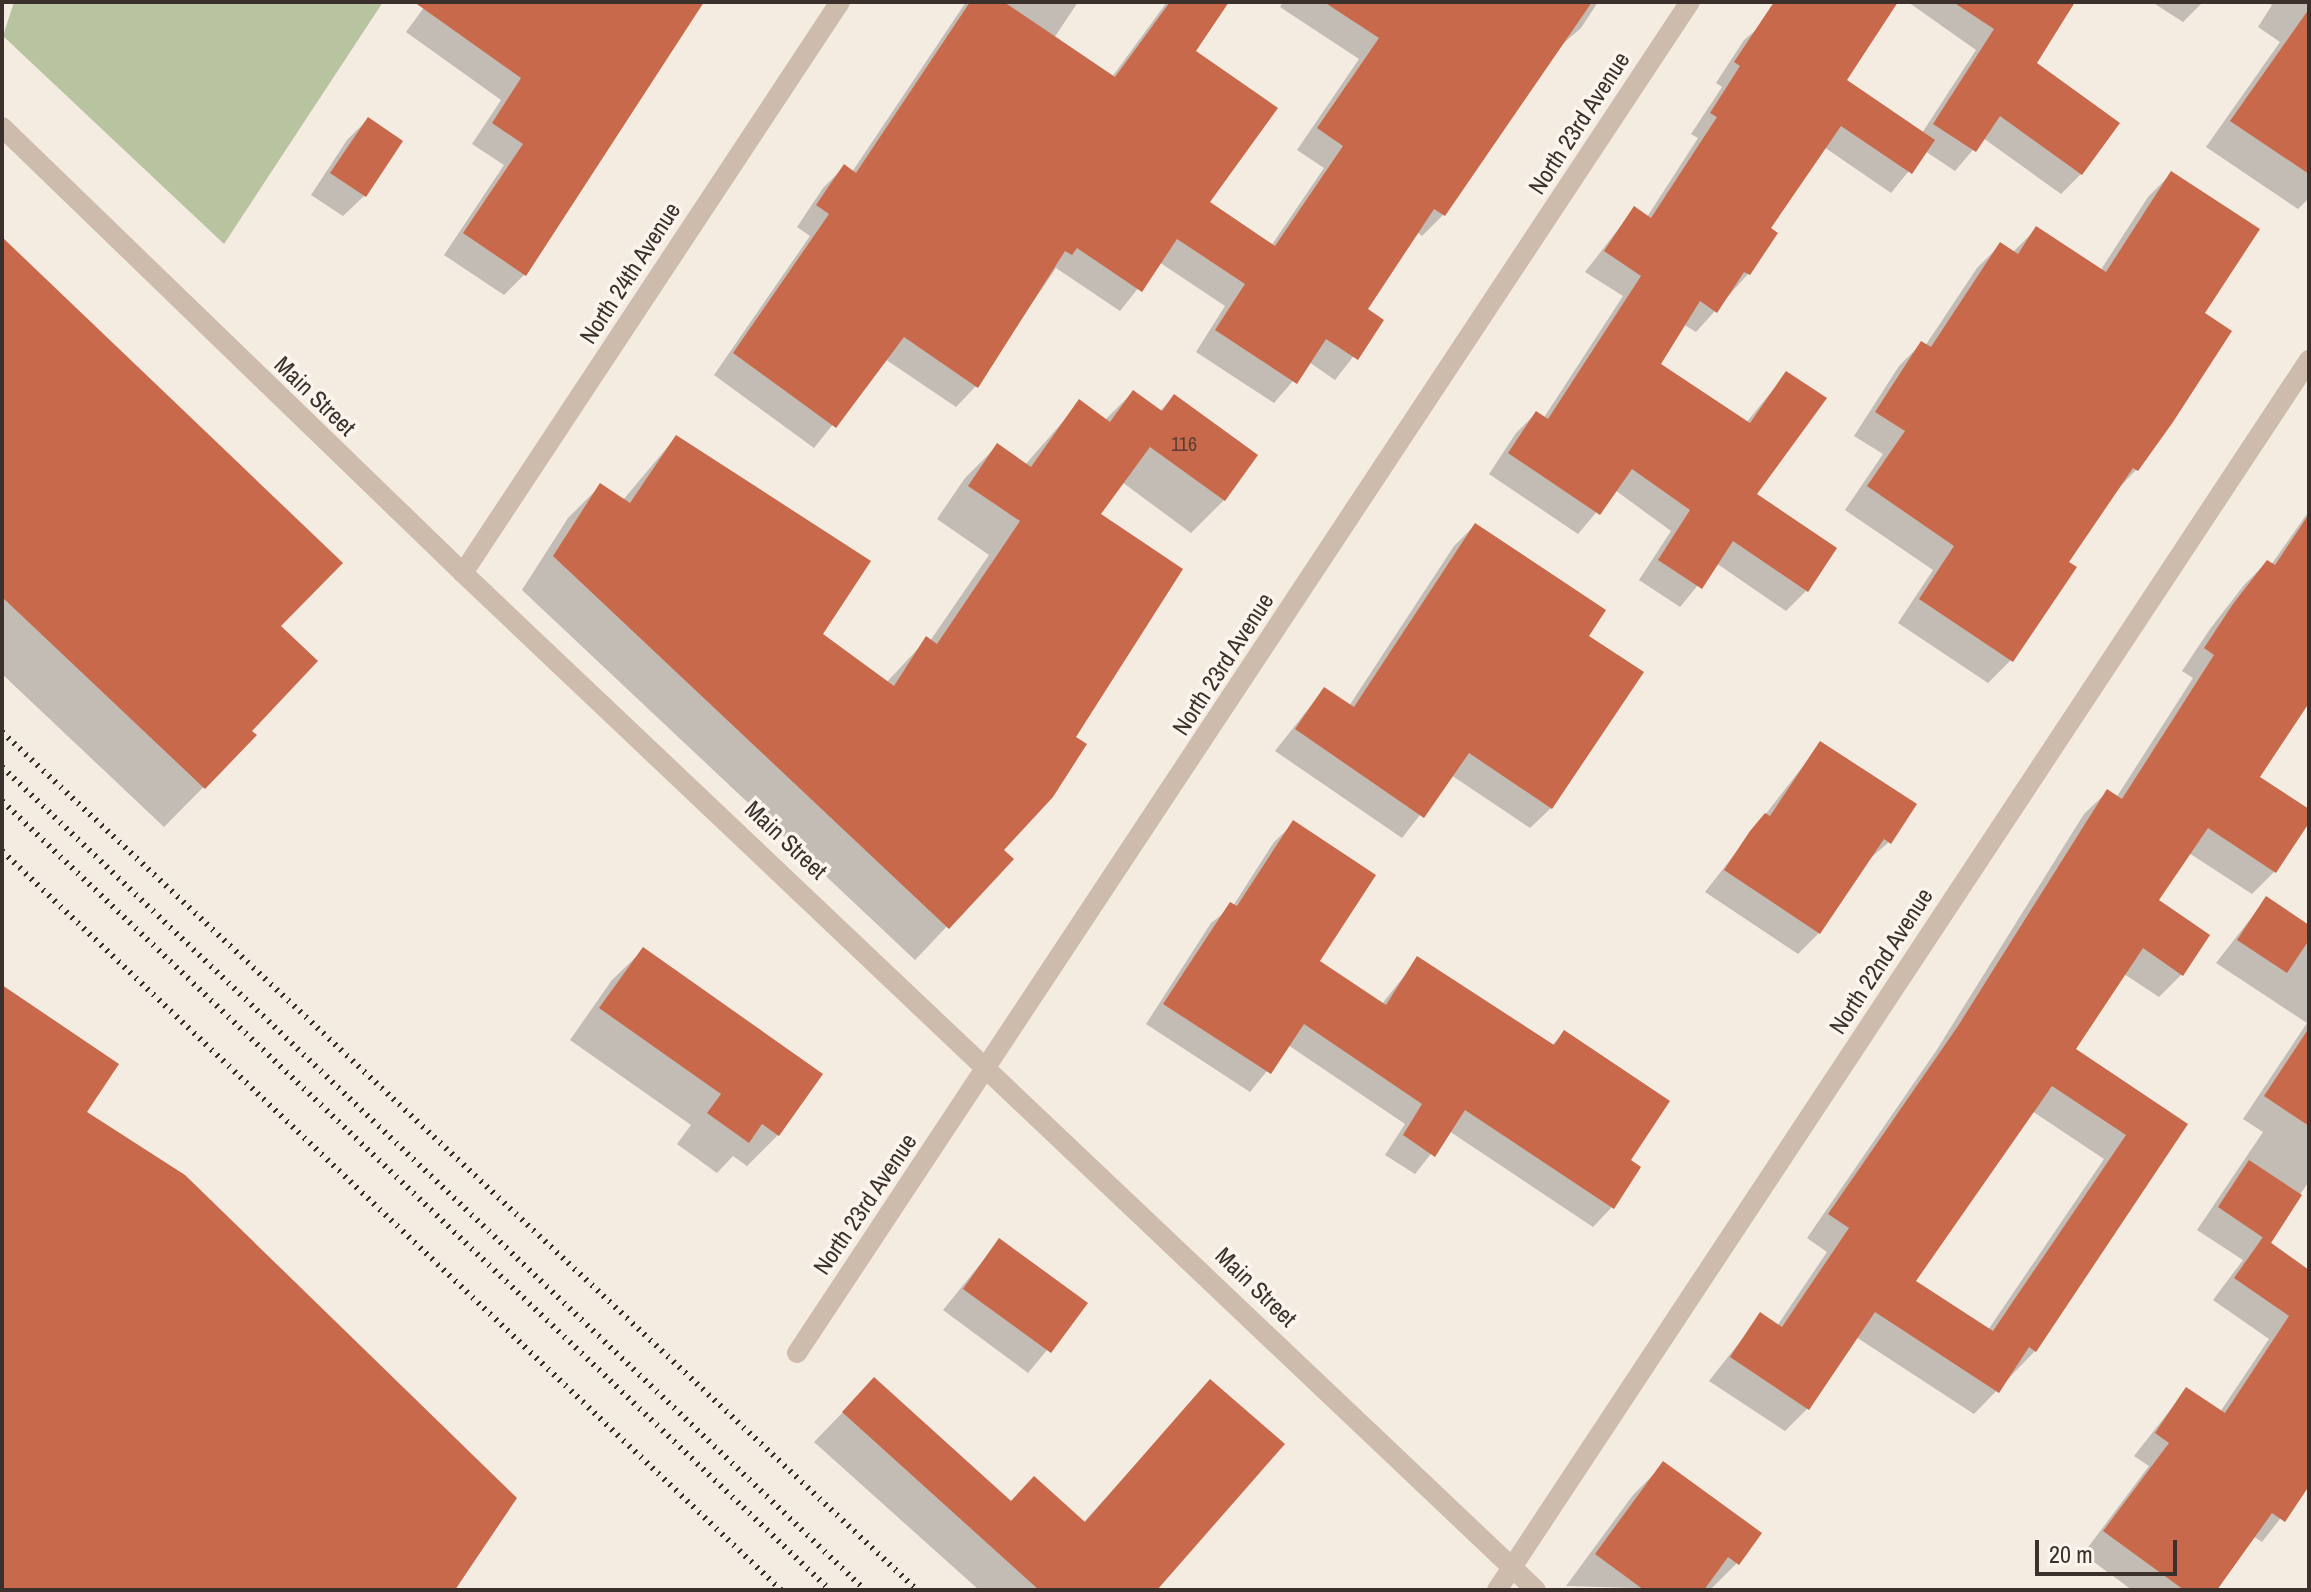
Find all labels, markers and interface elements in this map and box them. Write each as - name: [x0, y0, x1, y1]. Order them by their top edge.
- street label: North 23rd Avenue: [1522, 46, 1636, 200]
- street label: North 24th Avenue: [573, 196, 687, 350]
- street label: Main Street: [268, 350, 362, 442]
- house number: 116: [1171, 431, 1197, 455]
- street label: North 23rd Avenue: [1166, 587, 1280, 741]
- street label: Main Street: [739, 795, 833, 885]
- street label: North 22nd Avenue: [1823, 882, 1939, 1040]
- street label: North 23rd Avenue: [807, 1128, 923, 1280]
- street label: Main Street: [1209, 1241, 1303, 1333]
- scale bar: [2039, 1524, 2181, 1574]
- text: 20 m: [2049, 1538, 2093, 1570]

